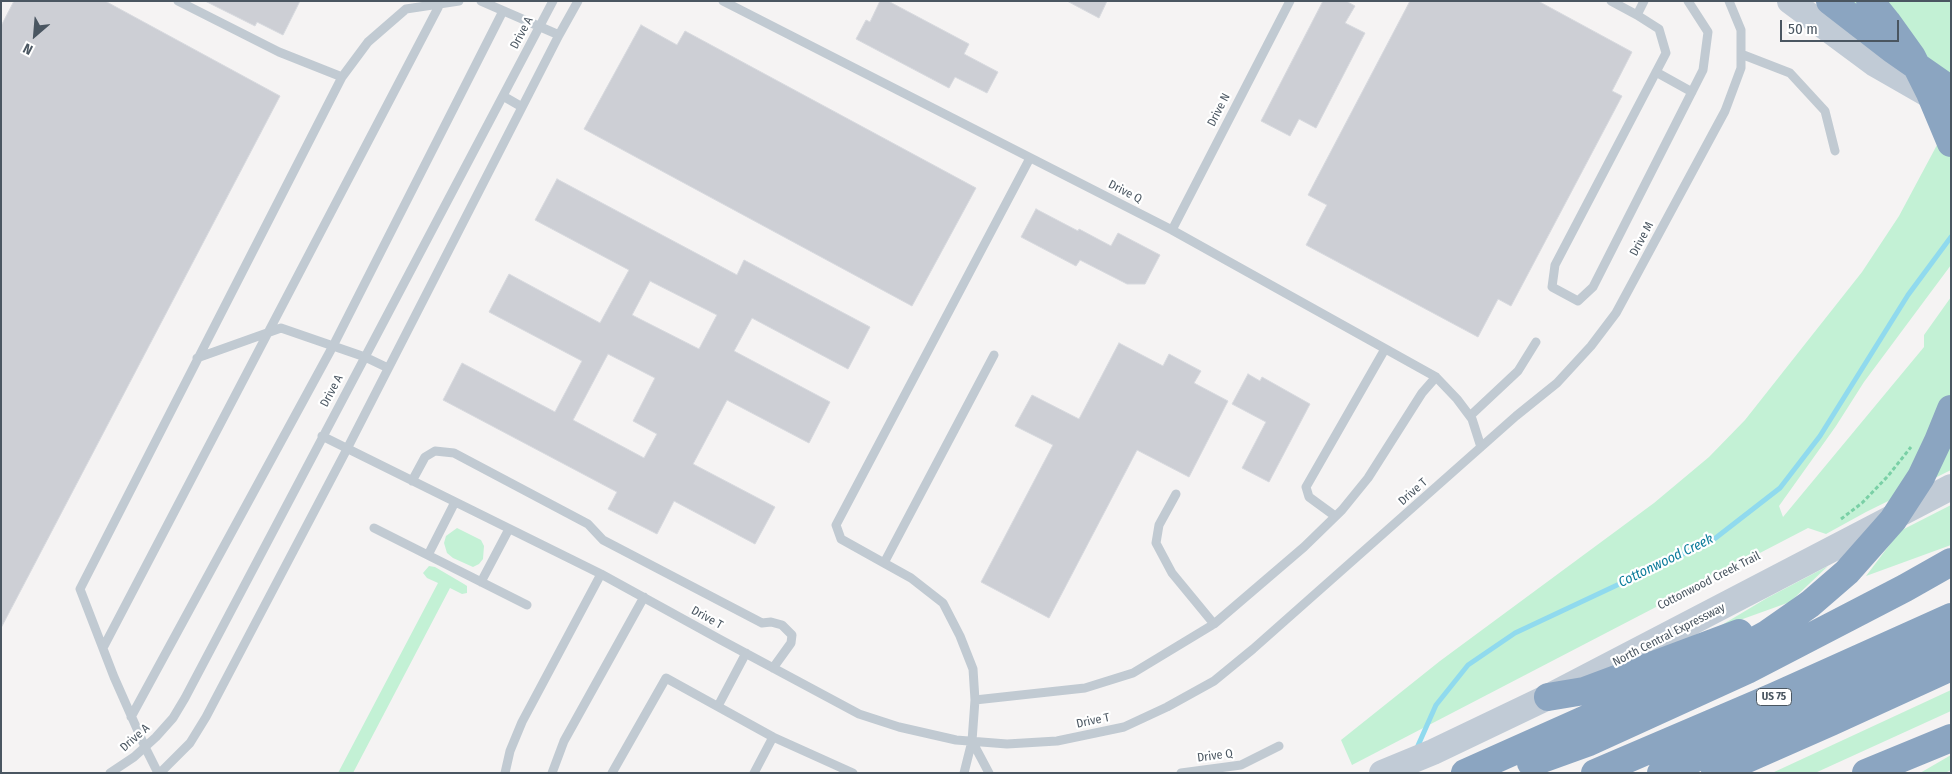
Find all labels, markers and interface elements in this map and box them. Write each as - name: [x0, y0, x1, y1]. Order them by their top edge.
- north arrow: [10, 10, 60, 60]
- scale bar: [1782, 10, 1901, 42]
- street label: Drive A: [508, 14, 536, 52]
- text: 50 m: [1788, 20, 1818, 38]
- text: N: [20, 39, 36, 58]
- street label: Drive N: [1205, 91, 1233, 129]
- street label: Drive Q: [1106, 177, 1144, 207]
- street label: Drive M: [1627, 219, 1657, 259]
- street label: Drive A: [318, 372, 346, 410]
- street label: Drive T: [1396, 475, 1430, 509]
- water label: Cottonwood Creek: [1616, 531, 1716, 591]
- street label: Cottonwood Creek Trail: [1655, 549, 1763, 613]
- street label: North Central Expressway: [1610, 600, 1728, 670]
- street label: Drive T: [689, 604, 725, 632]
- road number: US 75: [1756, 689, 1792, 706]
- street label: Drive T: [1075, 710, 1111, 732]
- street label: Drive A: [117, 721, 153, 755]
- street label: Drive Q: [1196, 747, 1234, 765]

